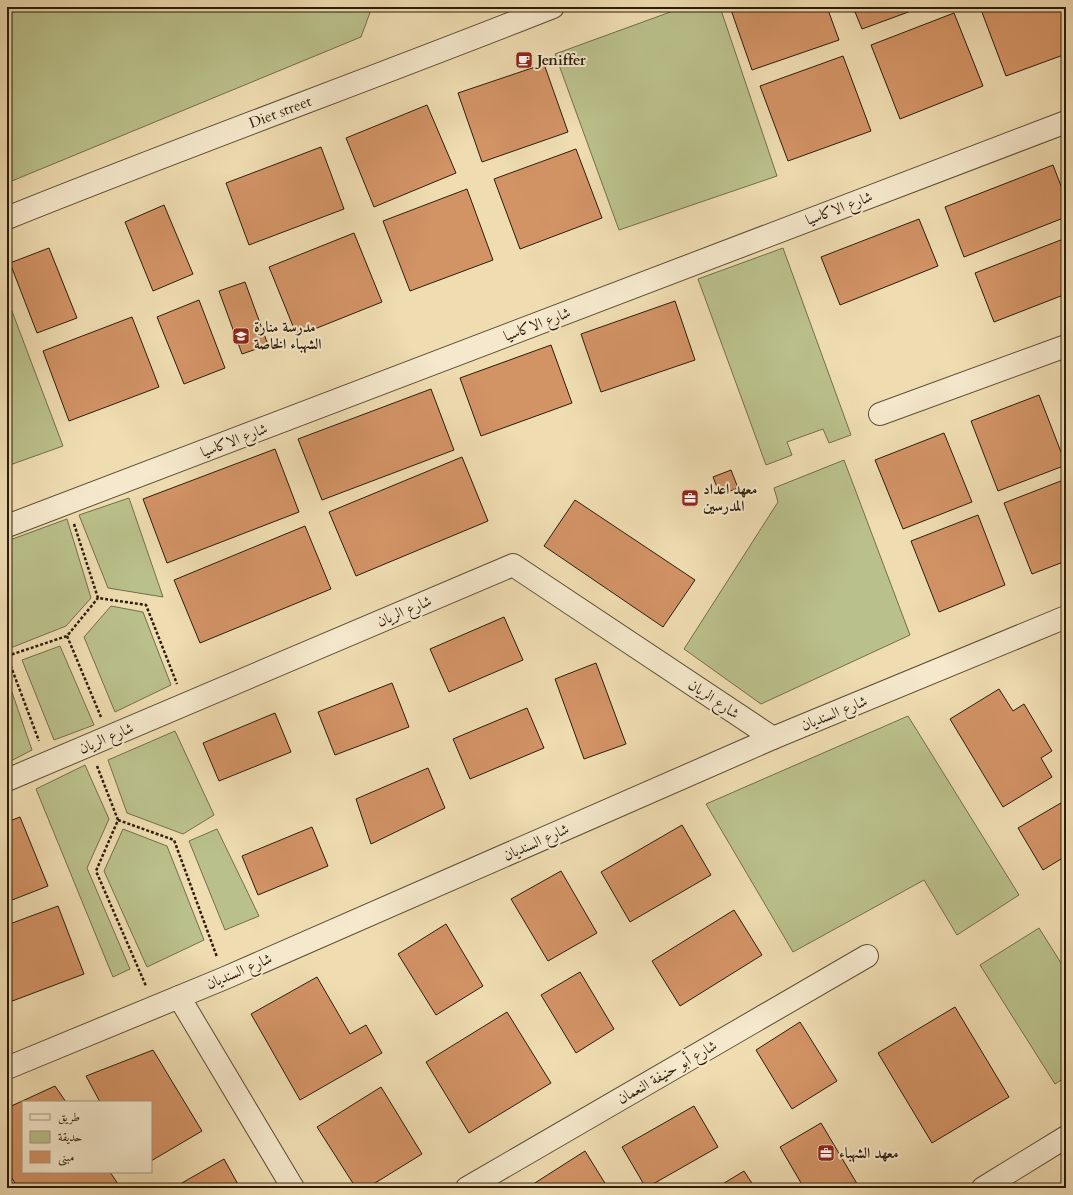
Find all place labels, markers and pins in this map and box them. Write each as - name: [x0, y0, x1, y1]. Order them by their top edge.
- cafe icon: Jeniffer: [514, 50, 534, 70]
- place label: Jeniffer: [535, 50, 587, 70]
- place label: مدرسة منارة الشهباء الخاصة: [254, 317, 322, 354]
- school or university icon: مدرسة منارة الشهباء الخاصة: [231, 326, 251, 346]
- place label: معهد اعداد المدرسين: [703, 479, 758, 516]
- office icon: معهد اعداد المدرسين: [680, 488, 700, 508]
- office icon: معهد الشهباء: [816, 1143, 836, 1163]
- place label: معهد الشهباء: [839, 1143, 899, 1163]

